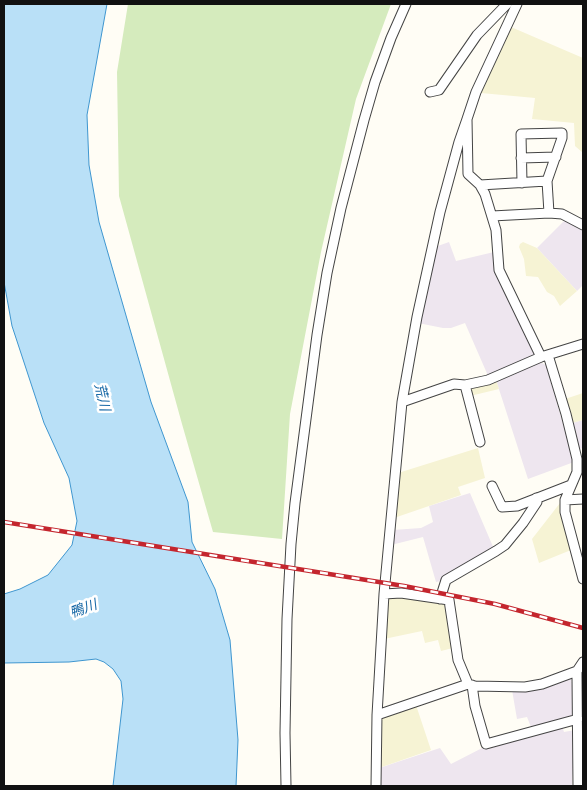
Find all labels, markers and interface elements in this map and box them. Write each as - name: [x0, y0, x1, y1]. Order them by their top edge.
- water label: 荒川: [92, 381, 114, 413]
- water label: 鴨川: [67, 595, 99, 621]

